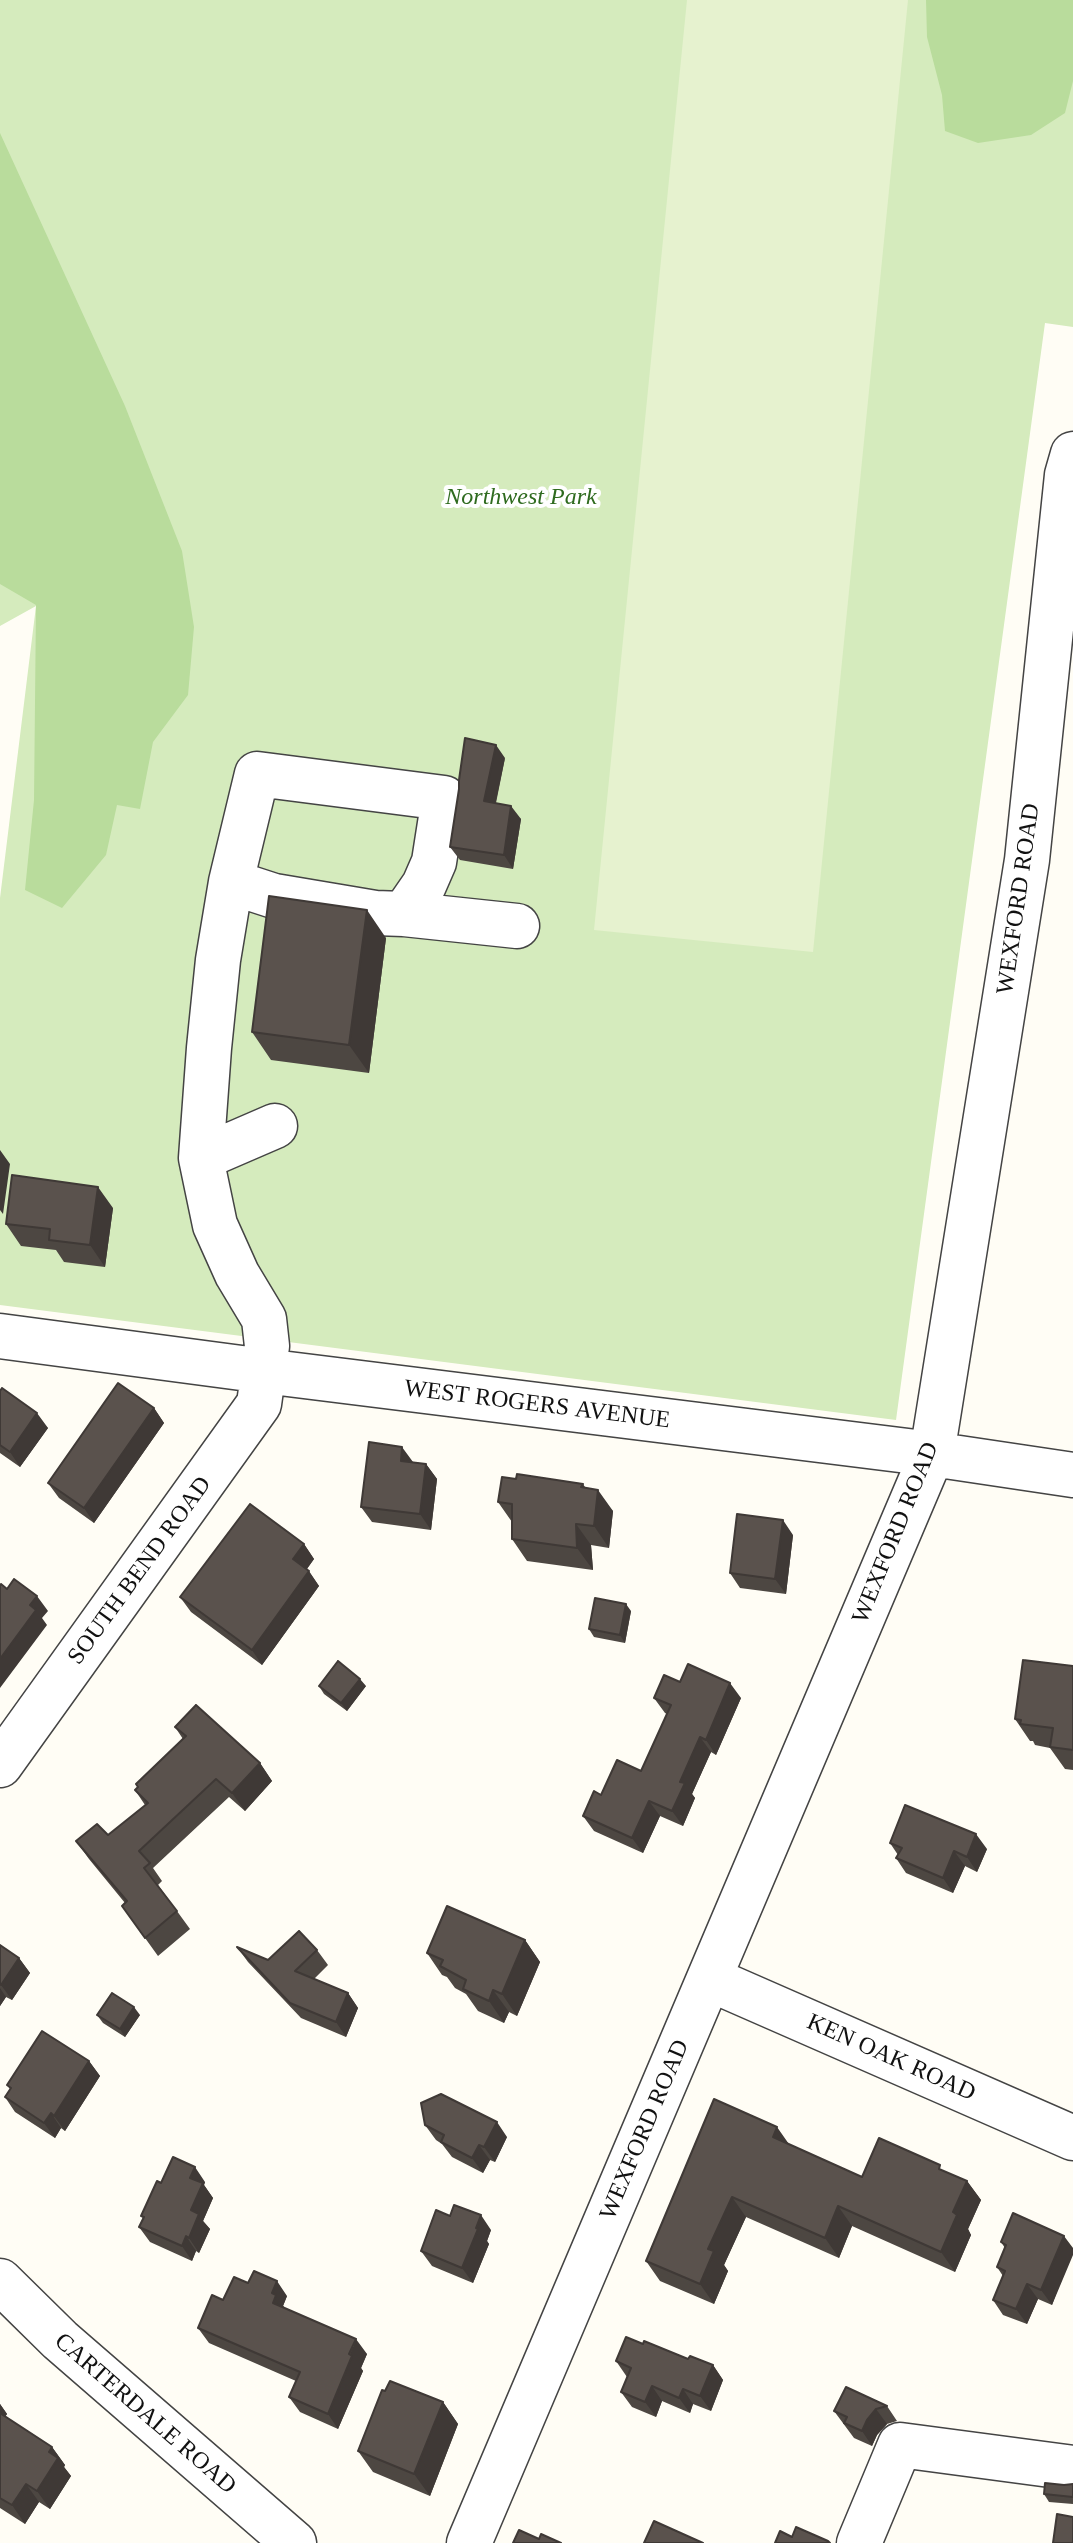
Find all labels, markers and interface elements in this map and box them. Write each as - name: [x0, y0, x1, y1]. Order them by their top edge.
- park label: Northwest Park: [445, 484, 597, 512]
- street label: WEXFORD ROAD: [991, 802, 1047, 996]
- street label: WEST ROGERS AVENUE: [402, 1374, 672, 1436]
- street label: WEXFORD ROAD: [847, 1438, 945, 1628]
- street label: SOUTH BEND ROAD: [62, 1471, 218, 1671]
- street label: KEN OAK ROAD: [802, 2008, 980, 2108]
- street label: WEXFORD ROAD: [594, 2036, 696, 2224]
- street label: CARTERDALE ROAD: [48, 2327, 242, 2501]

